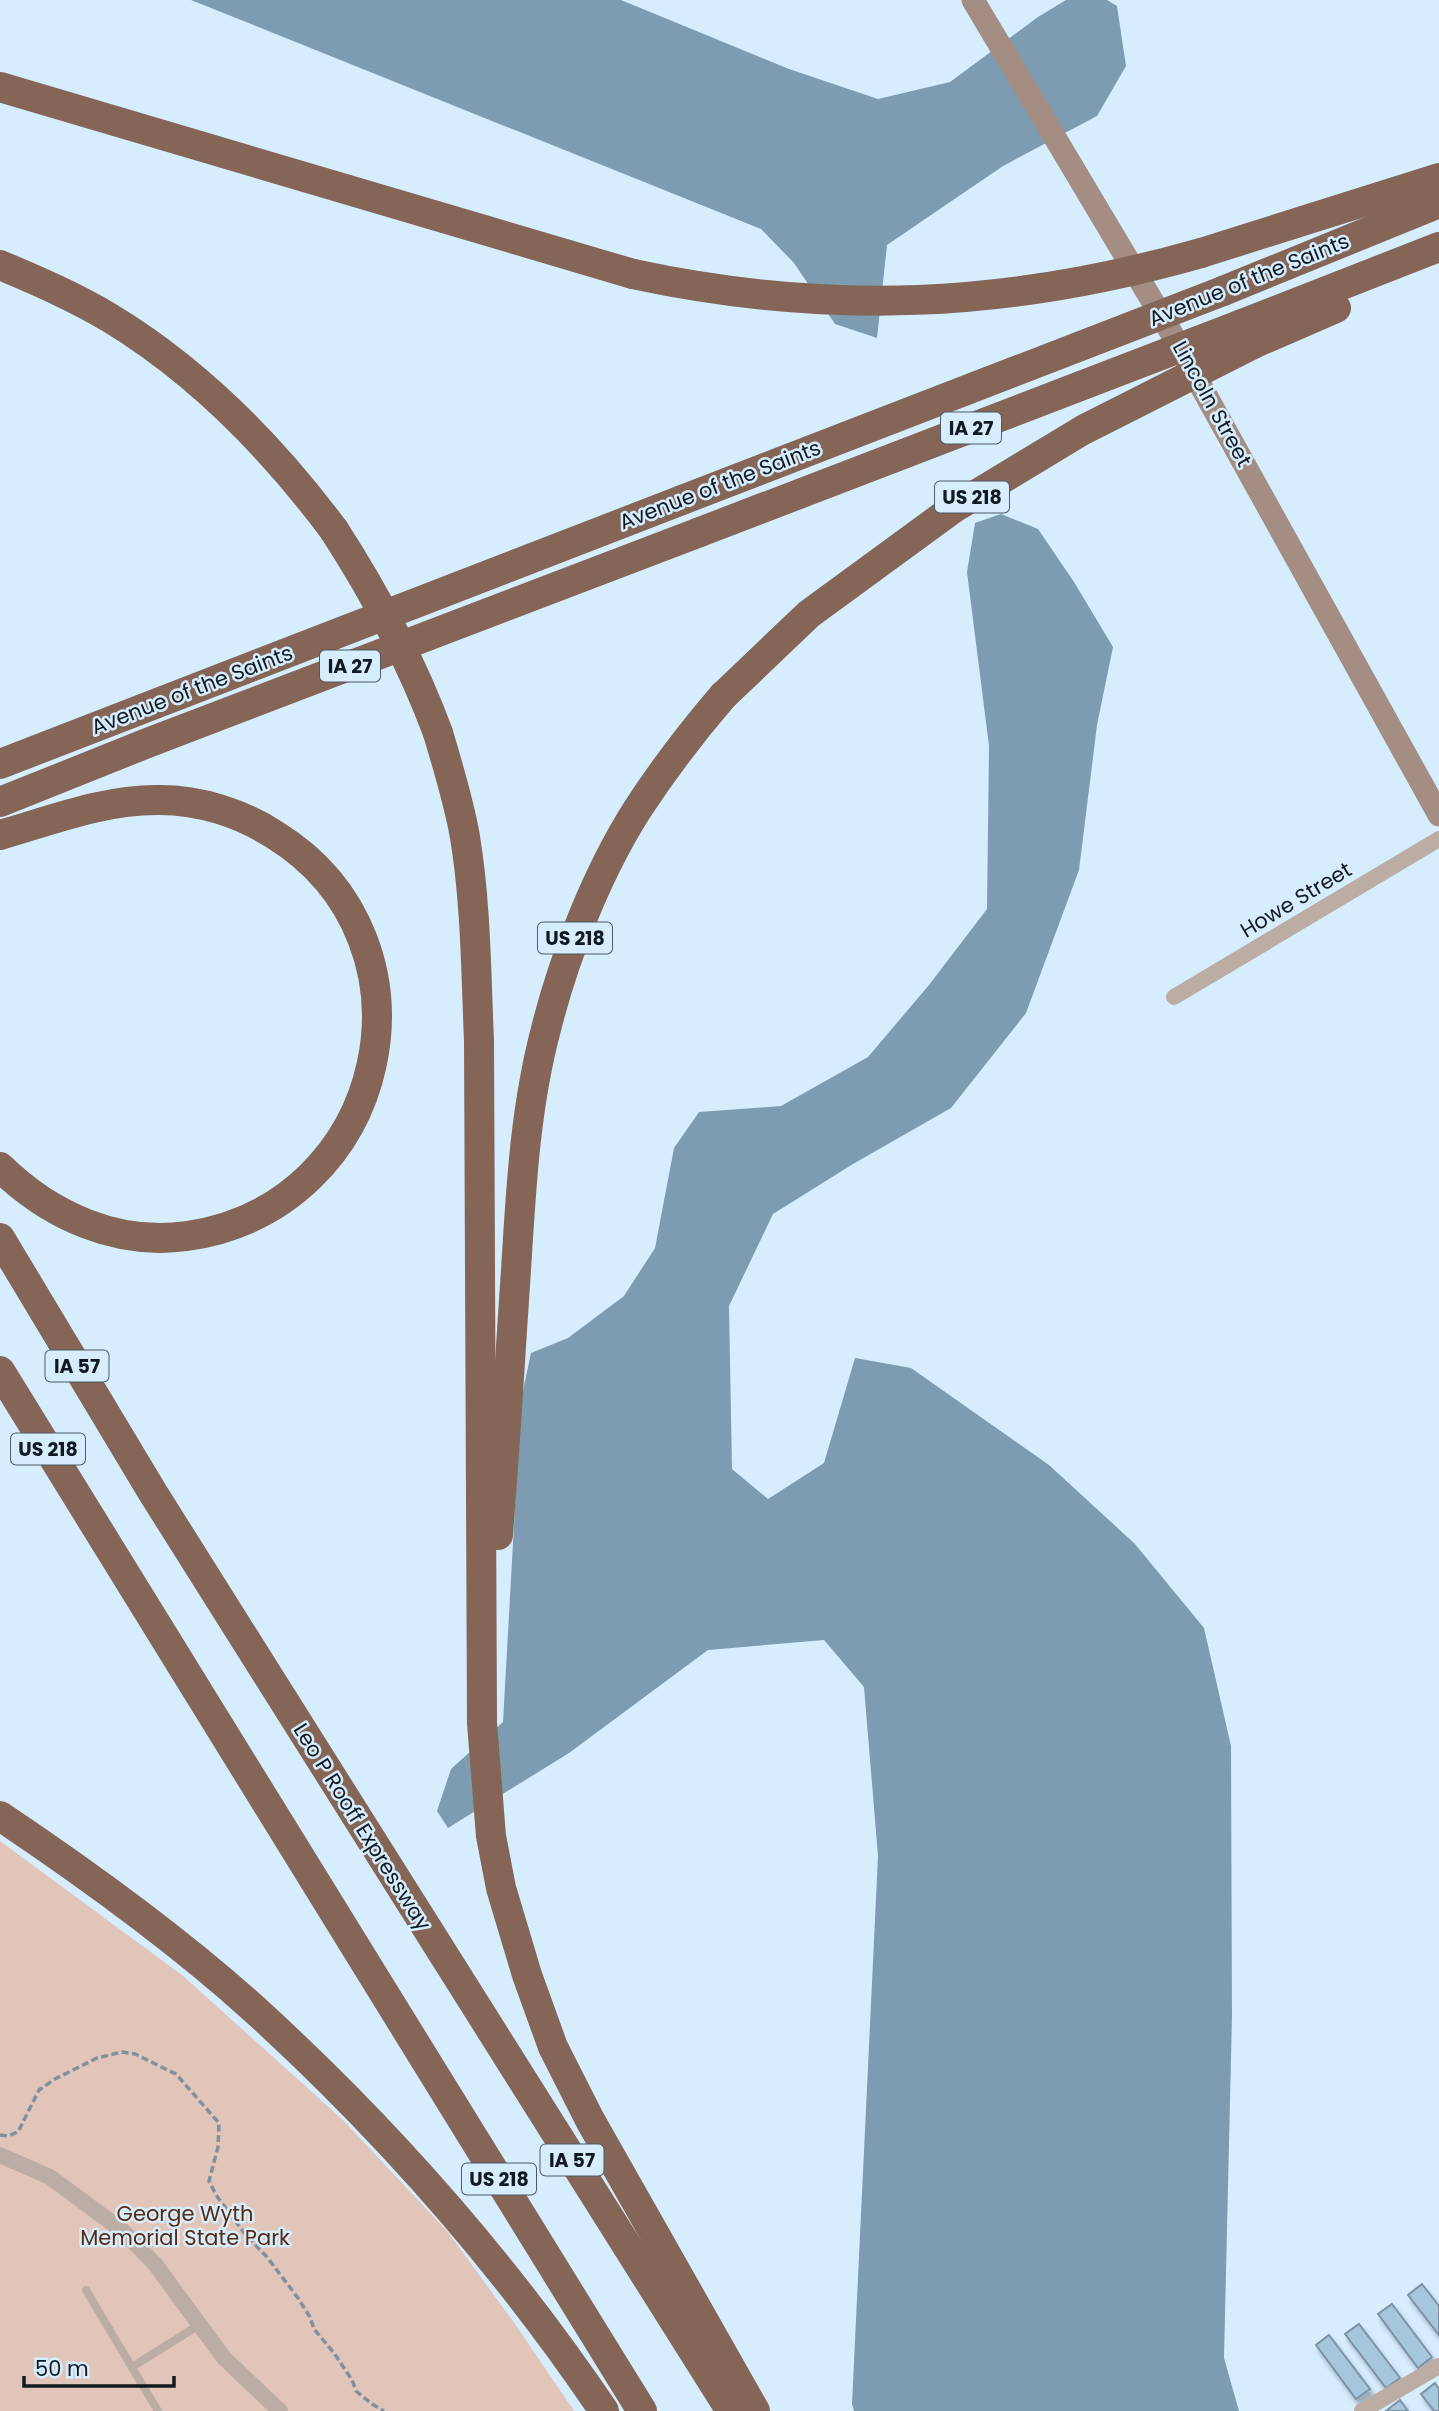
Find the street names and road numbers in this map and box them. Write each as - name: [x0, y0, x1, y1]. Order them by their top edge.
- street label: Avenue of the Saints: [1144, 226, 1353, 333]
- street label: Lincoln Street: [1166, 336, 1259, 472]
- road number: IA 27: [941, 412, 1001, 444]
- street label: Avenue of the Saints: [615, 433, 825, 536]
- road number: US 218: [935, 482, 1009, 512]
- street label: Avenue of the Saints: [87, 638, 297, 741]
- road number: IA 27: [320, 650, 380, 681]
- street label: Howe Street: [1235, 855, 1357, 944]
- road number: US 218: [538, 922, 612, 954]
- road number: IA 57: [46, 1350, 108, 1382]
- road number: US 218: [11, 1434, 85, 1464]
- street label: Leo P Rooff Expressway: [287, 1718, 438, 1936]
- road number: IA 57: [540, 2144, 604, 2176]
- road number: US 218: [462, 2164, 536, 2194]

